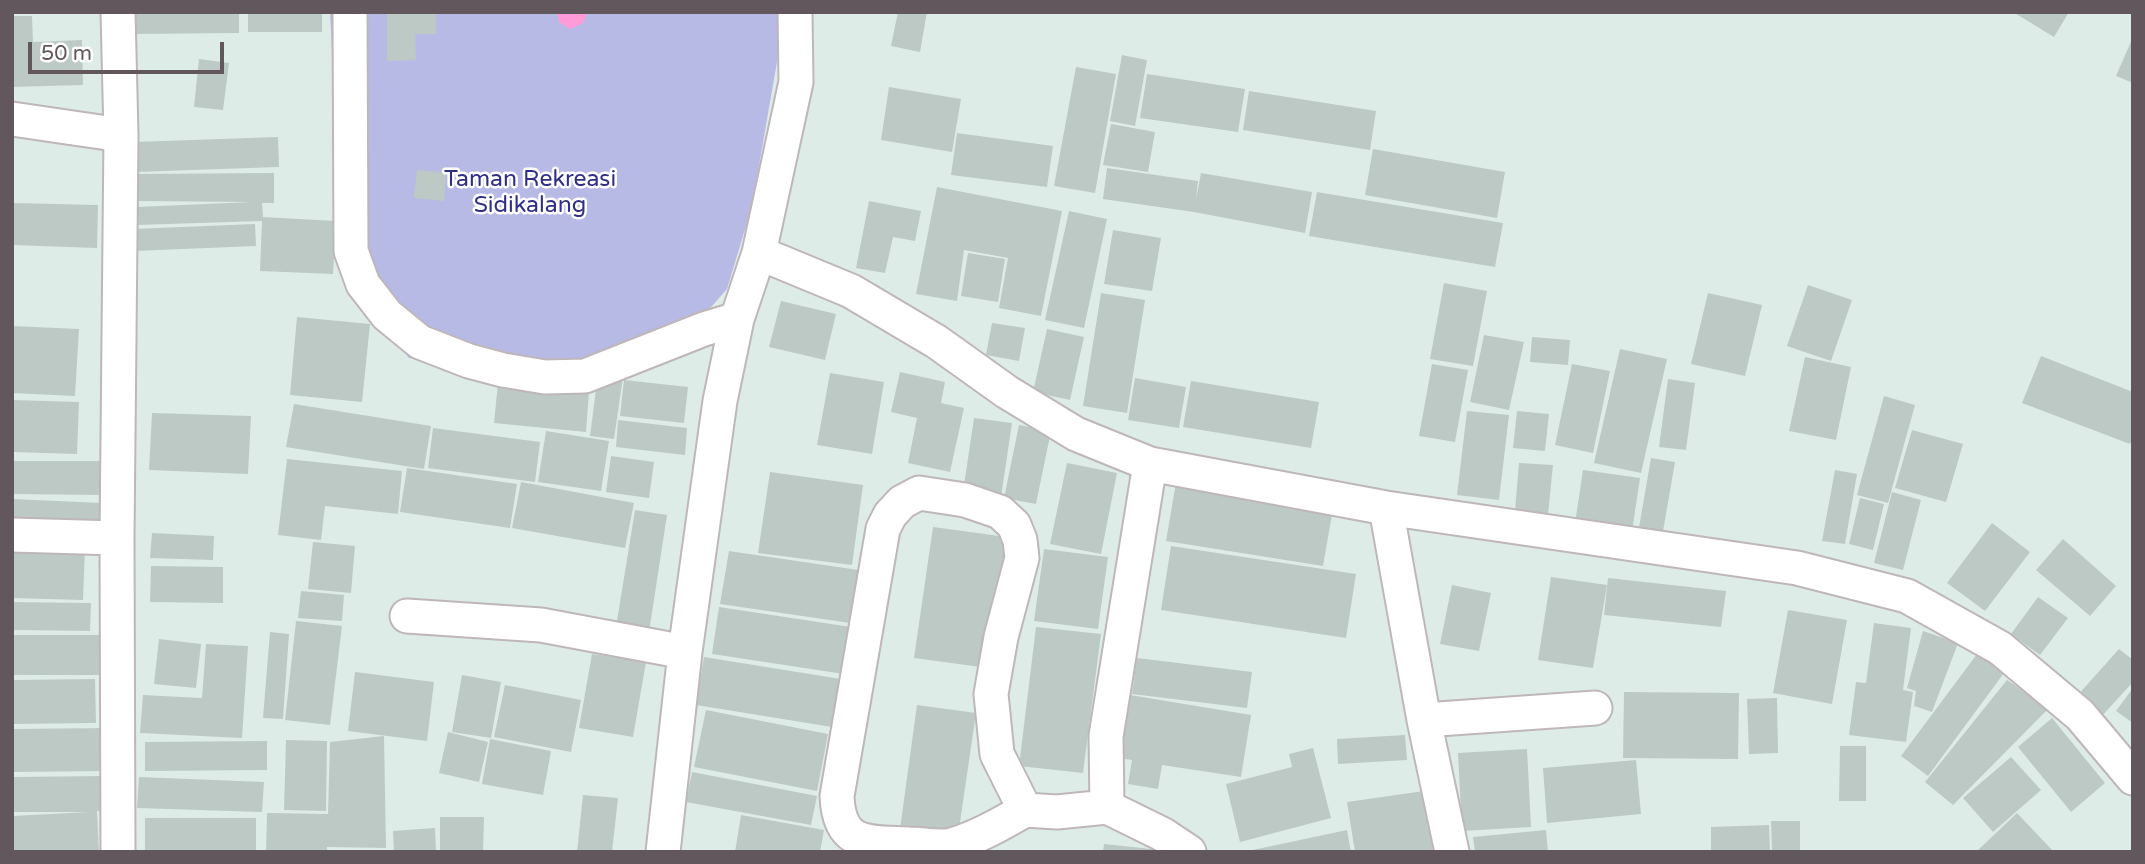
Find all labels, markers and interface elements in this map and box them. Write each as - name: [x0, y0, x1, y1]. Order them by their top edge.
- scale bar: [32, 28, 228, 72]
- text: 50 m: [41, 41, 92, 66]
- park label: Taman Rekreasi Sidikalang: [444, 166, 616, 220]

